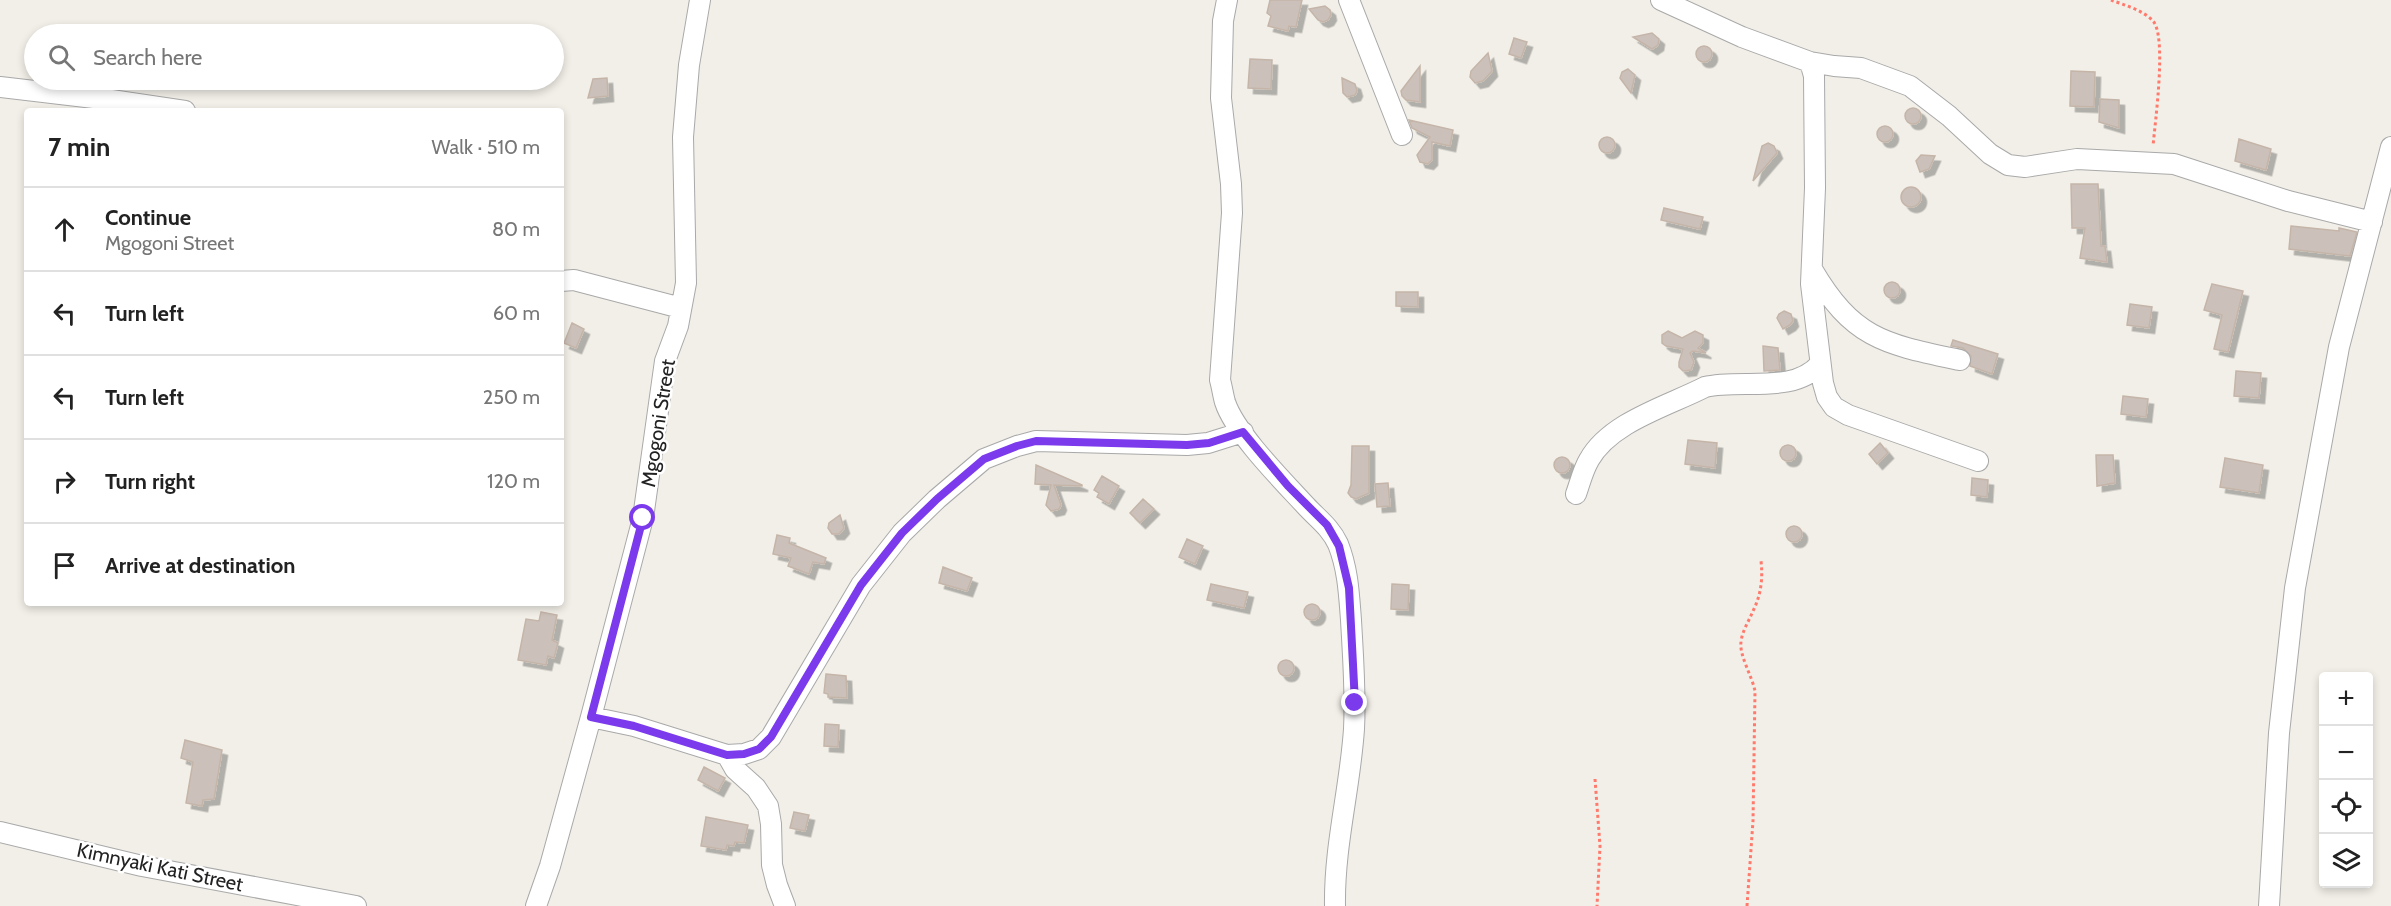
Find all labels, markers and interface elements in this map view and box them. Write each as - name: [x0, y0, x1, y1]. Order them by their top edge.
- search box: [24, 24, 564, 90]
- icon: search: [45, 41, 78, 74]
- text: Search here: [93, 44, 202, 71]
- text: 7 min: [48, 131, 110, 163]
- text: Walk · 510 m: [432, 135, 540, 159]
- text: Continue: [105, 204, 191, 231]
- icon: ahead: [48, 213, 81, 246]
- text: 80 m: [492, 217, 540, 241]
- text: Mgogoni Street: [105, 231, 234, 255]
- icon: left: [48, 297, 81, 330]
- text: Turn left: [105, 300, 184, 327]
- text: 60 m: [493, 301, 540, 325]
- street label: Mgogoni Street: [636, 357, 680, 489]
- icon: left: [48, 381, 81, 414]
- text: Turn left: [105, 384, 184, 411]
- text: 250 m: [483, 385, 540, 409]
- icon: right: [48, 465, 81, 498]
- text: Turn right: [105, 468, 195, 495]
- text: 120 m: [487, 469, 540, 493]
- route start: [629, 504, 655, 530]
- icon: arrive: [48, 549, 81, 582]
- text: Arrive at destination: [105, 552, 295, 579]
- map controls: [2319, 672, 2373, 888]
- button: +: [2319, 672, 2373, 726]
- route end: [1341, 689, 1367, 715]
- button: −: [2319, 726, 2373, 780]
- button: locate: [2319, 780, 2373, 834]
- button: layers: [2319, 834, 2373, 888]
- street label: Kimnyaki Kati Street: [75, 838, 246, 896]

